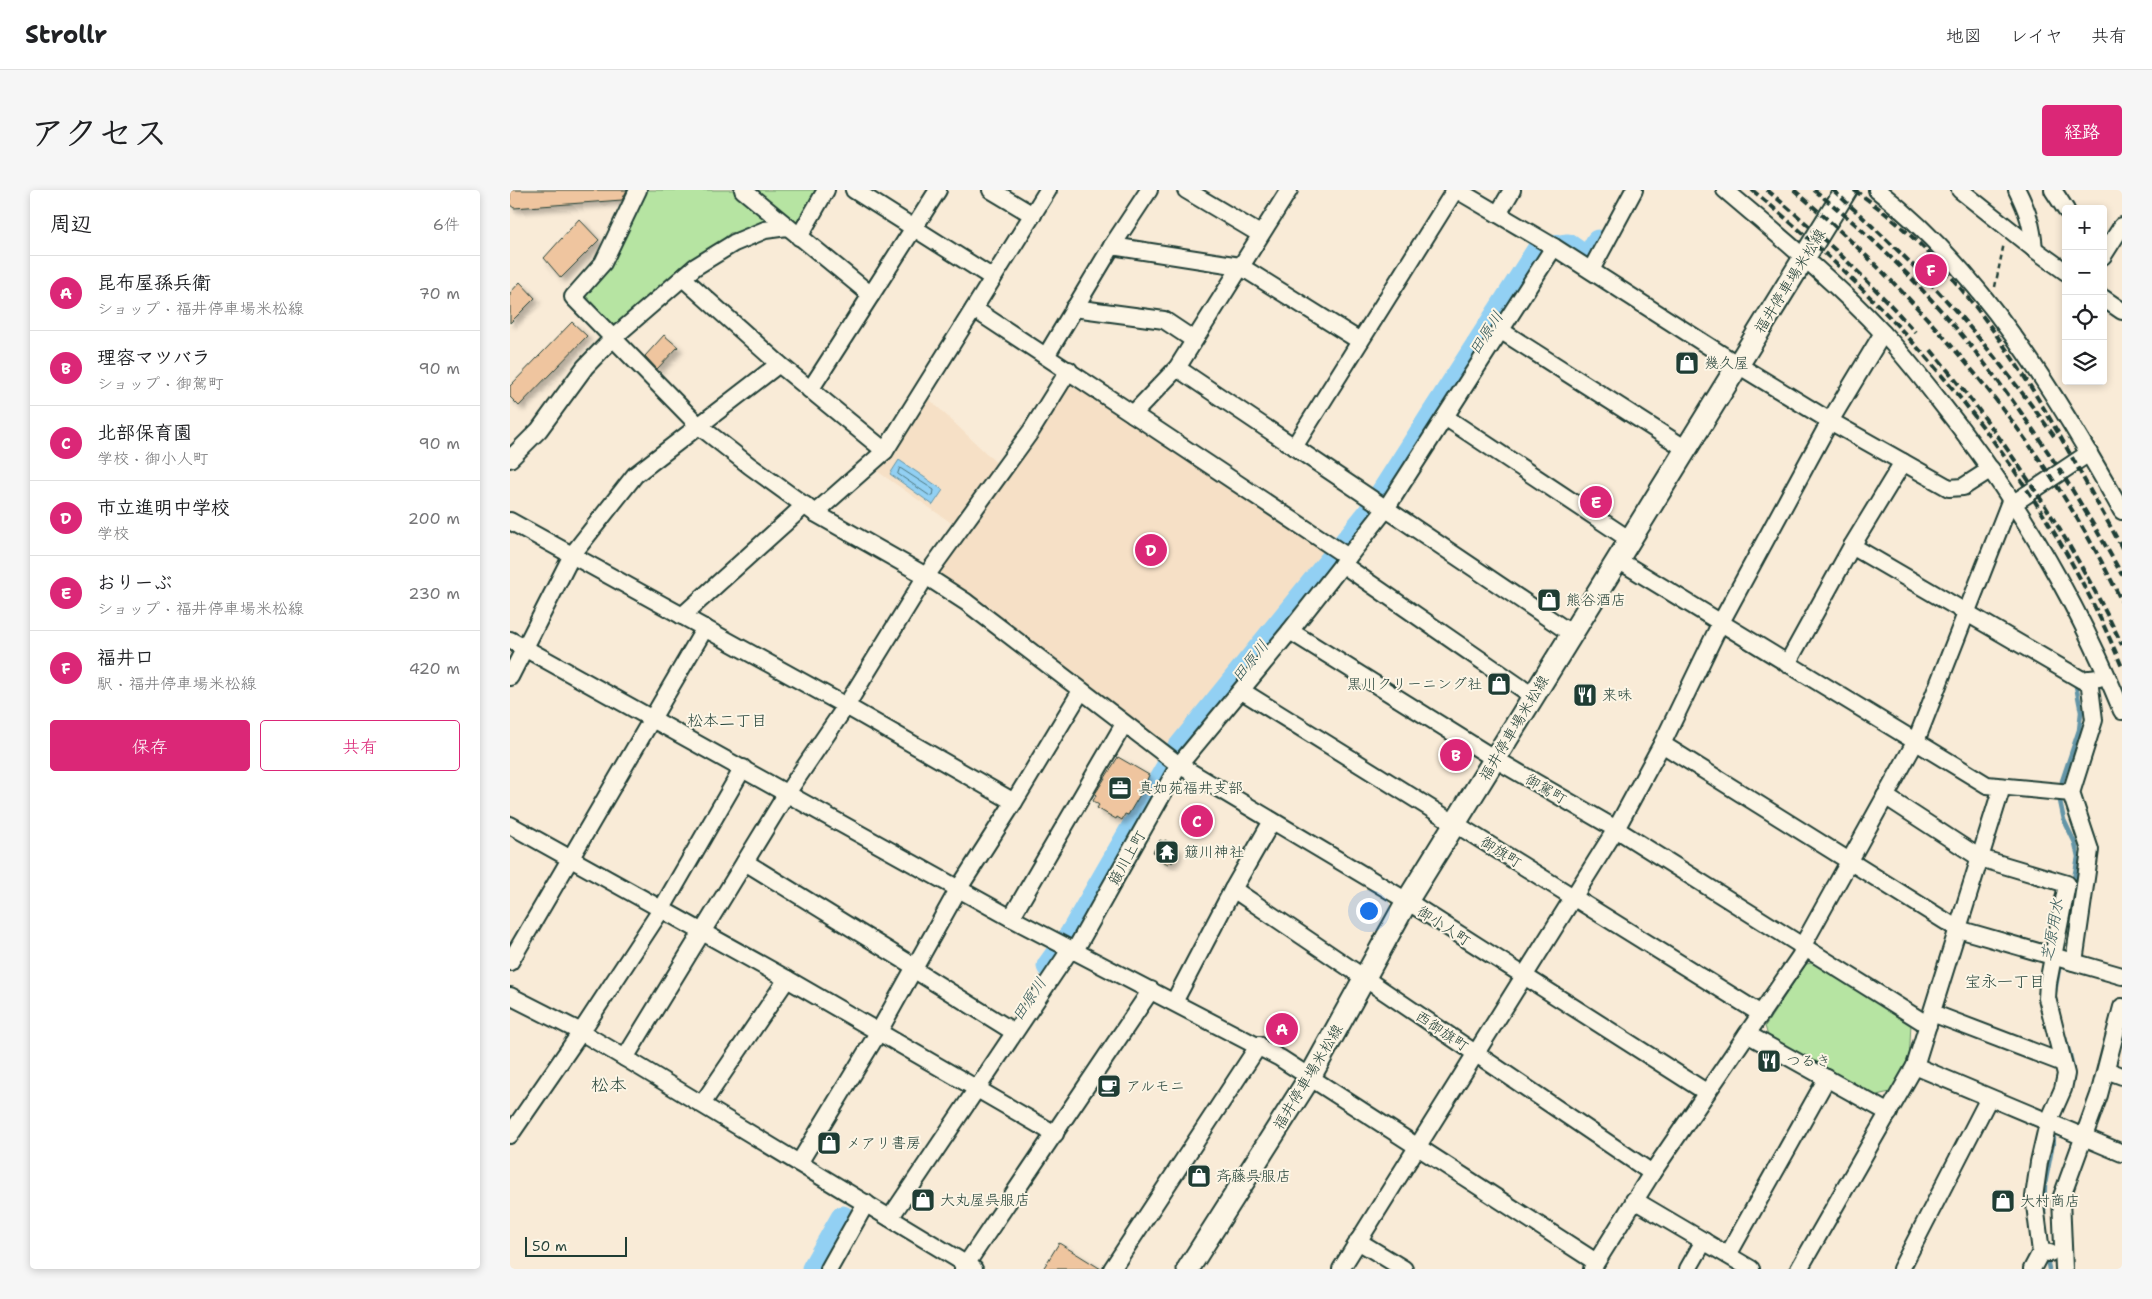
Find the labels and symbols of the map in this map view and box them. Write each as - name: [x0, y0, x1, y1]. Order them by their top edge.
- street label: 福井停車場米松線: [1750, 225, 1830, 337]
- pin: F: [1915, 251, 1947, 289]
- water label: 田原川: [1464, 307, 1508, 359]
- shop icon: 幾久屋: [1674, 350, 1700, 376]
- place label: 幾久屋: [1704, 353, 1749, 373]
- pin: E: [1580, 483, 1612, 521]
- pin: D: [1135, 531, 1167, 569]
- shop icon: 熊谷酒店: [1536, 587, 1562, 613]
- place label: 熊谷酒店: [1566, 590, 1626, 610]
- water label: 田原川: [1227, 636, 1273, 686]
- street label: 福井停車場米松線: [1475, 671, 1553, 785]
- shop icon: 黒川クリーニング社: [1486, 671, 1512, 697]
- place label: 黒川クリーニング社: [1347, 674, 1482, 694]
- restaurant icon: 来味: [1572, 682, 1598, 708]
- place label: 来味: [1602, 685, 1632, 705]
- district label: 松本二丁目: [687, 710, 767, 731]
- pin: B: [1440, 736, 1472, 774]
- street label: 御駕町: [1522, 769, 1571, 809]
- office icon: 真如苑福井支部: [1107, 775, 1133, 801]
- place label: 真如苑福井支部: [1138, 778, 1243, 798]
- pin: C: [1181, 802, 1213, 840]
- street label: 簸川上町: [1104, 826, 1151, 889]
- street label: 御旗町: [1477, 832, 1526, 873]
- temple icon: 簸川神社: [1154, 839, 1180, 865]
- place label: 簸川神社: [1184, 842, 1244, 862]
- water label: 芝原用水: [2036, 897, 2068, 963]
- your location: [1356, 898, 1382, 924]
- street label: 御小人町: [1413, 901, 1475, 951]
- district label: 宝永一丁目: [1965, 971, 2045, 992]
- water label: 田原川: [1007, 973, 1051, 1025]
- street label: 西御旗町: [1412, 1006, 1473, 1057]
- pin: A: [1266, 1010, 1298, 1048]
- street label: 福井停車場米松線: [1269, 1020, 1347, 1134]
- restaurant icon: つるき: [1756, 1048, 1782, 1074]
- place label: つるき: [1786, 1051, 1831, 1071]
- district label: 松本: [591, 1073, 627, 1097]
- cafe icon: アルモニ: [1096, 1073, 1122, 1099]
- place label: アルモニ: [1126, 1076, 1185, 1096]
- shop icon: メアリ書房: [816, 1130, 842, 1156]
- place label: メアリ書房: [846, 1133, 921, 1153]
- shop icon: 斉藤呉服店: [1186, 1163, 1212, 1189]
- place label: 斉藤呉服店: [1216, 1166, 1291, 1186]
- shop icon: 大丸屋呉服店: [910, 1187, 936, 1213]
- shop icon: 大村商店: [1990, 1188, 2016, 1214]
- place label: 大丸屋呉服店: [940, 1190, 1030, 1210]
- place label: 大村商店: [2020, 1191, 2080, 1211]
- scale bar: [525, 1234, 628, 1257]

